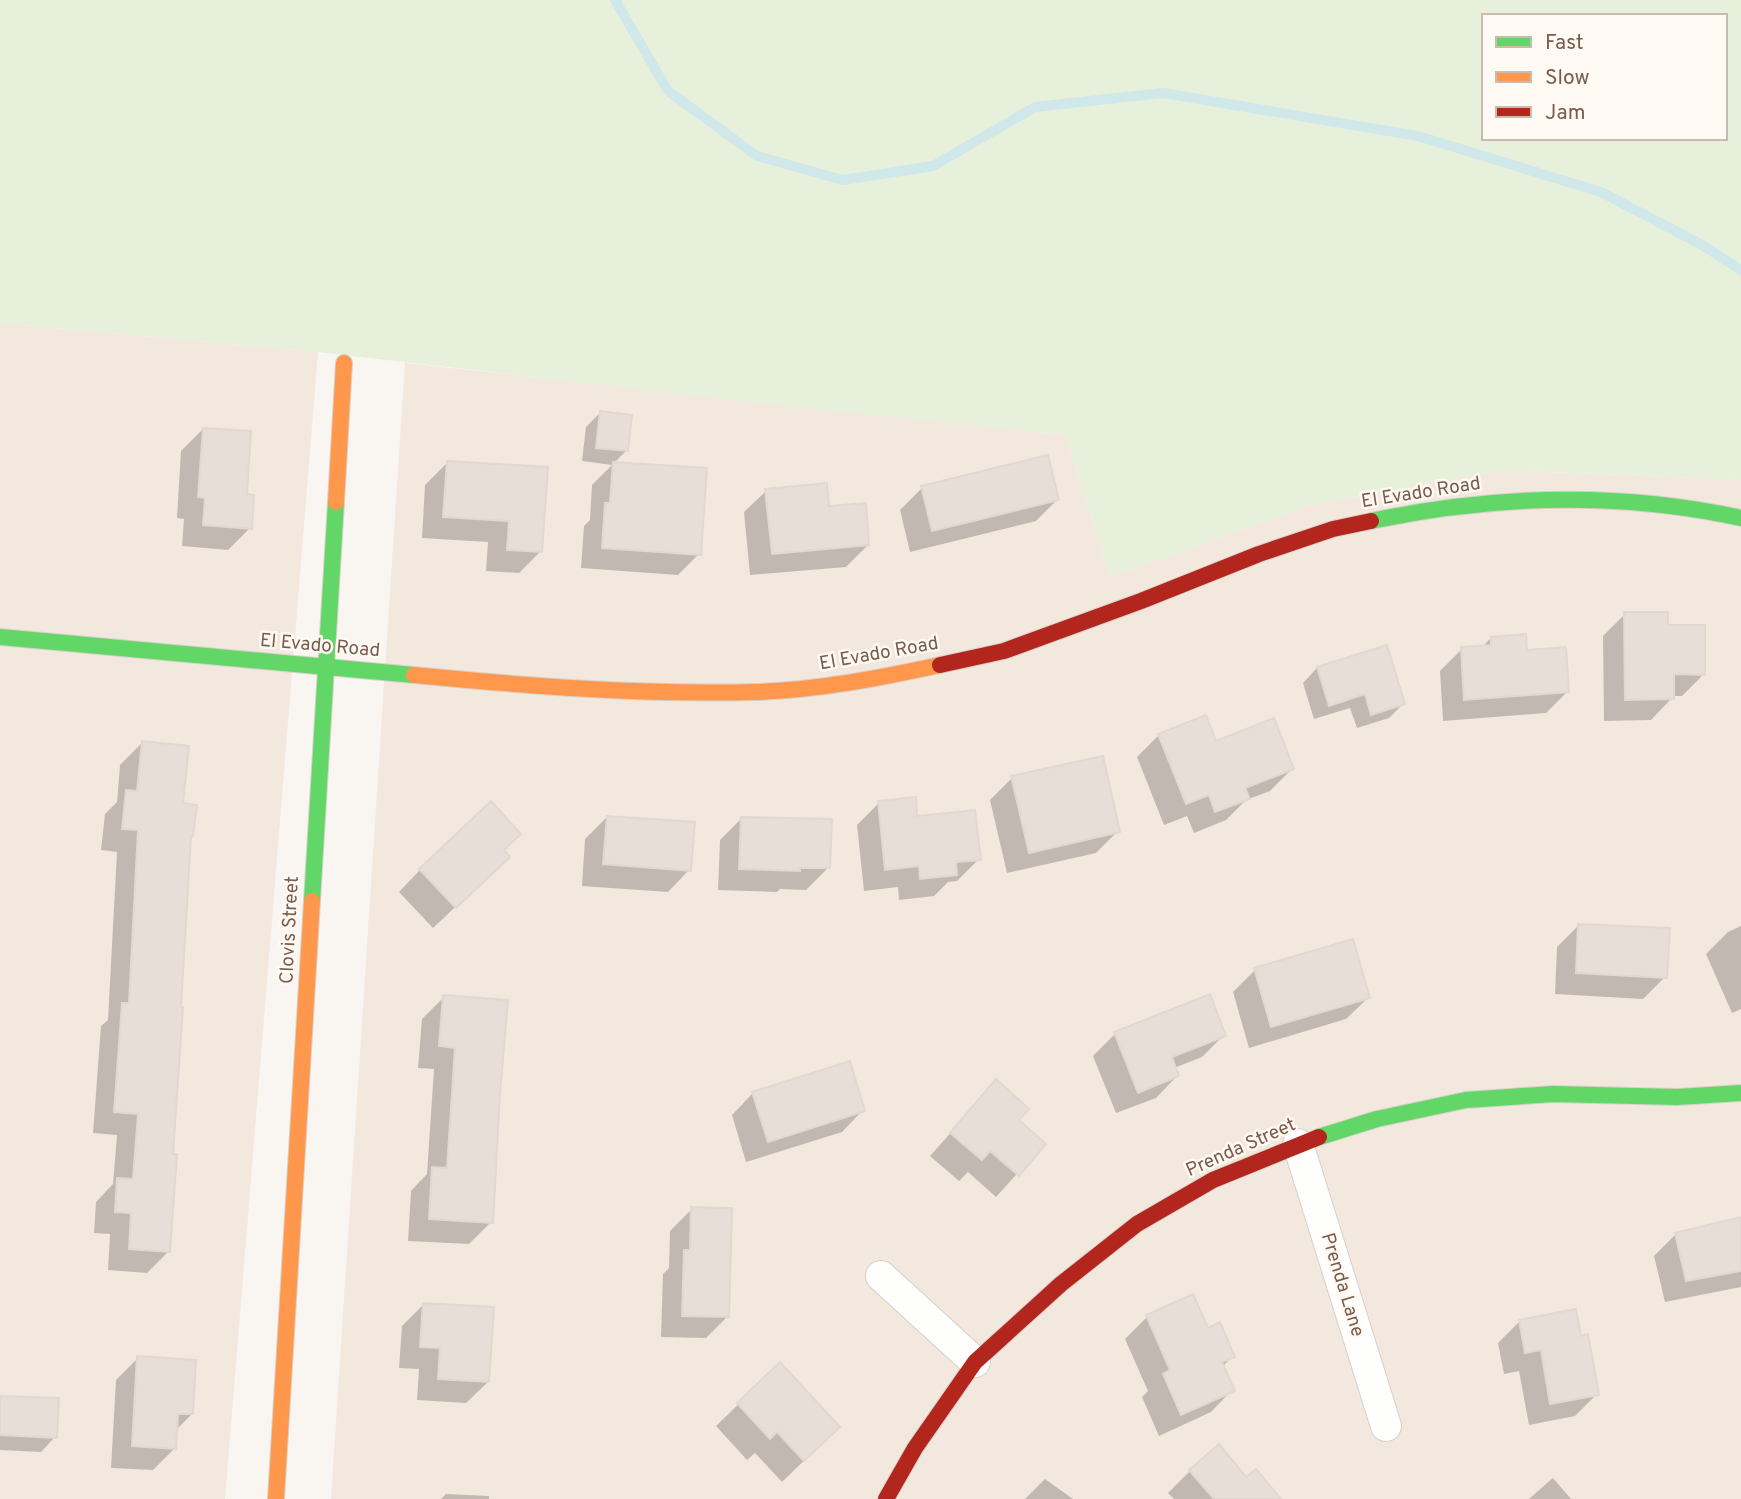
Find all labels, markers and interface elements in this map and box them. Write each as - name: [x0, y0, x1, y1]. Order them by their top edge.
- legend: [1482, 14, 1727, 140]
- text: Fast: [1545, 30, 1584, 57]
- text: Slow: [1545, 65, 1590, 92]
- text: Jam: [1545, 100, 1586, 127]
- street label: El Evado Road: [1360, 472, 1482, 514]
- street label: El Evado Road: [259, 629, 381, 663]
- street label: El Evado Road: [818, 632, 940, 676]
- street label: Clovis Street: [275, 875, 305, 985]
- street label: Prenda Street: [1182, 1113, 1300, 1183]
- street label: Prenda Lane: [1315, 1230, 1369, 1340]

